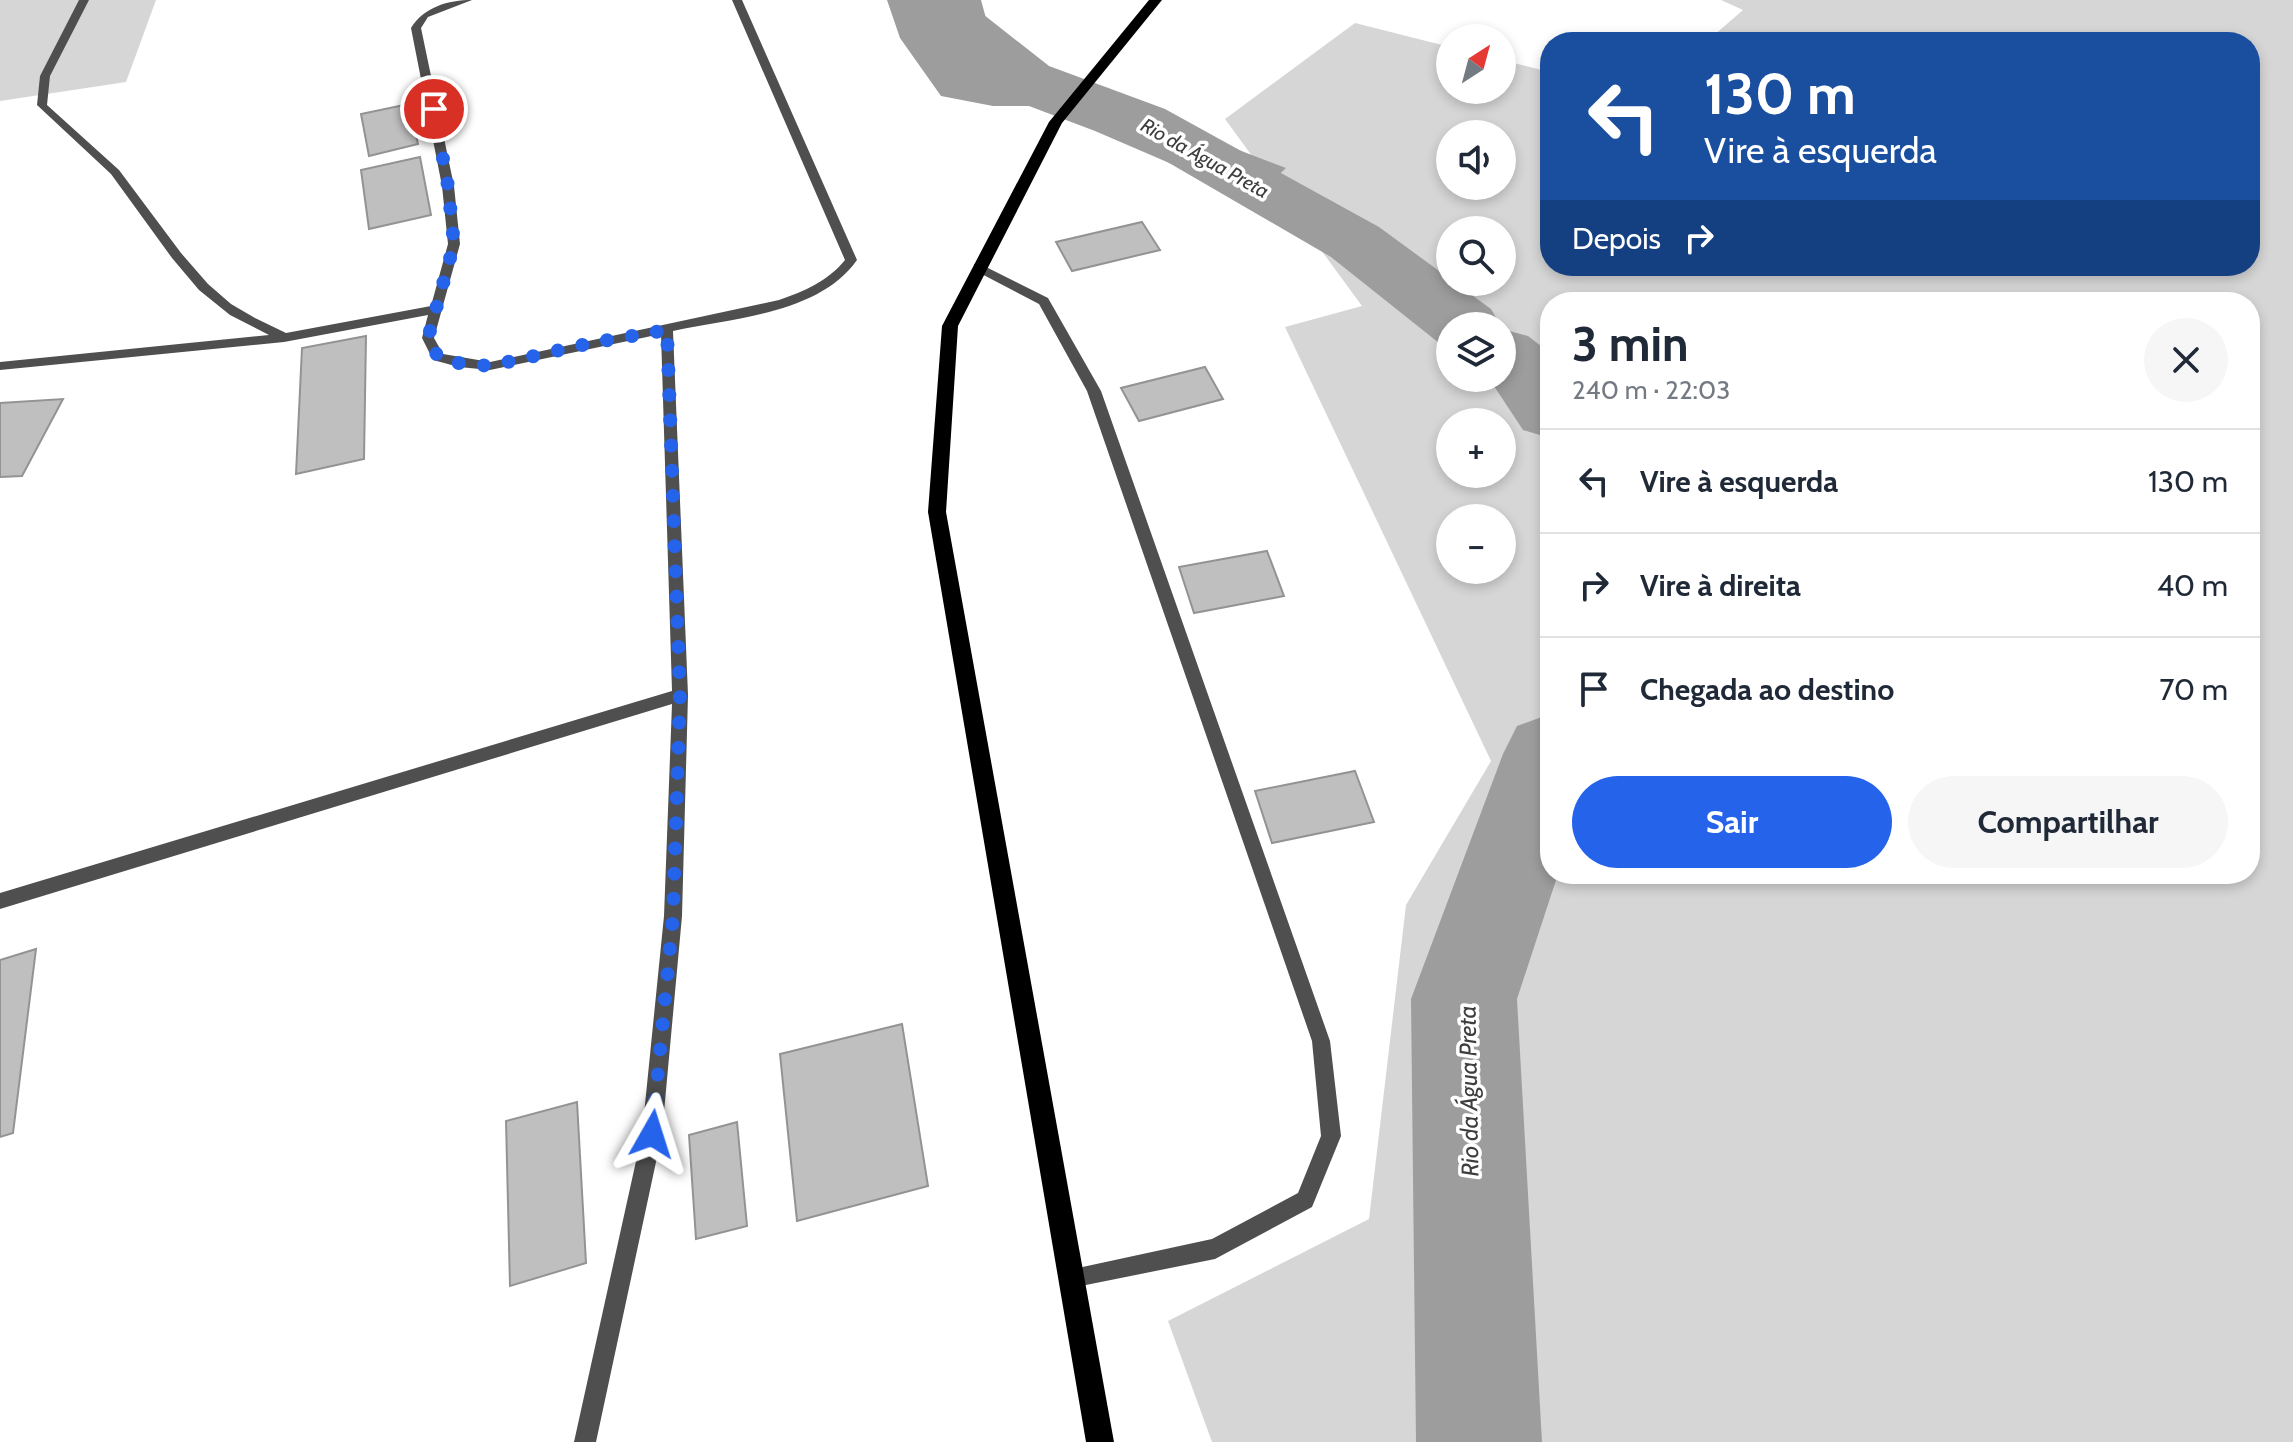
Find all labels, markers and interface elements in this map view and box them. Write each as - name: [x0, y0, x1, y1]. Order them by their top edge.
- north arrow: [1436, 24, 1516, 104]
- map controls: [1436, 24, 1516, 584]
- text: 130 m: [1704, 60, 1856, 128]
- icon: left: [1572, 64, 1676, 168]
- pin: [400, 75, 468, 143]
- icon: arrive: [412, 87, 456, 131]
- water label: Rio da Água Preta: [1137, 112, 1274, 203]
- button: sound: [1436, 120, 1516, 200]
- text: Vire à esquerda: [1704, 128, 1937, 172]
- button: search: [1436, 216, 1516, 296]
- icon: right: [1677, 216, 1721, 260]
- text: Depois: [1572, 220, 1661, 257]
- button: layers: [1436, 312, 1516, 392]
- text: 3 min: [1572, 315, 1688, 373]
- button: close: [2144, 318, 2228, 402]
- text: 240 m · 22:03: [1572, 374, 1730, 406]
- button: +: [1436, 408, 1516, 488]
- icon: left: [1572, 459, 1616, 503]
- text: Vire à esquerda: [1640, 463, 1838, 500]
- text: 130 m: [2148, 463, 2228, 500]
- button: −: [1436, 504, 1516, 584]
- icon: right: [1572, 563, 1616, 607]
- text: Vire à direita: [1640, 567, 1801, 604]
- text: 40 m: [2157, 567, 2228, 604]
- icon: arrive: [1572, 667, 1616, 711]
- text: Chegada ao destino: [1640, 671, 1894, 708]
- text: 70 m: [2159, 671, 2228, 708]
- button: Sair: [1572, 776, 1892, 868]
- button: Compartilhar: [1908, 776, 2228, 868]
- water label: Rio da Água Preta: [1452, 1005, 1484, 1177]
- position arrow: [610, 1092, 694, 1176]

